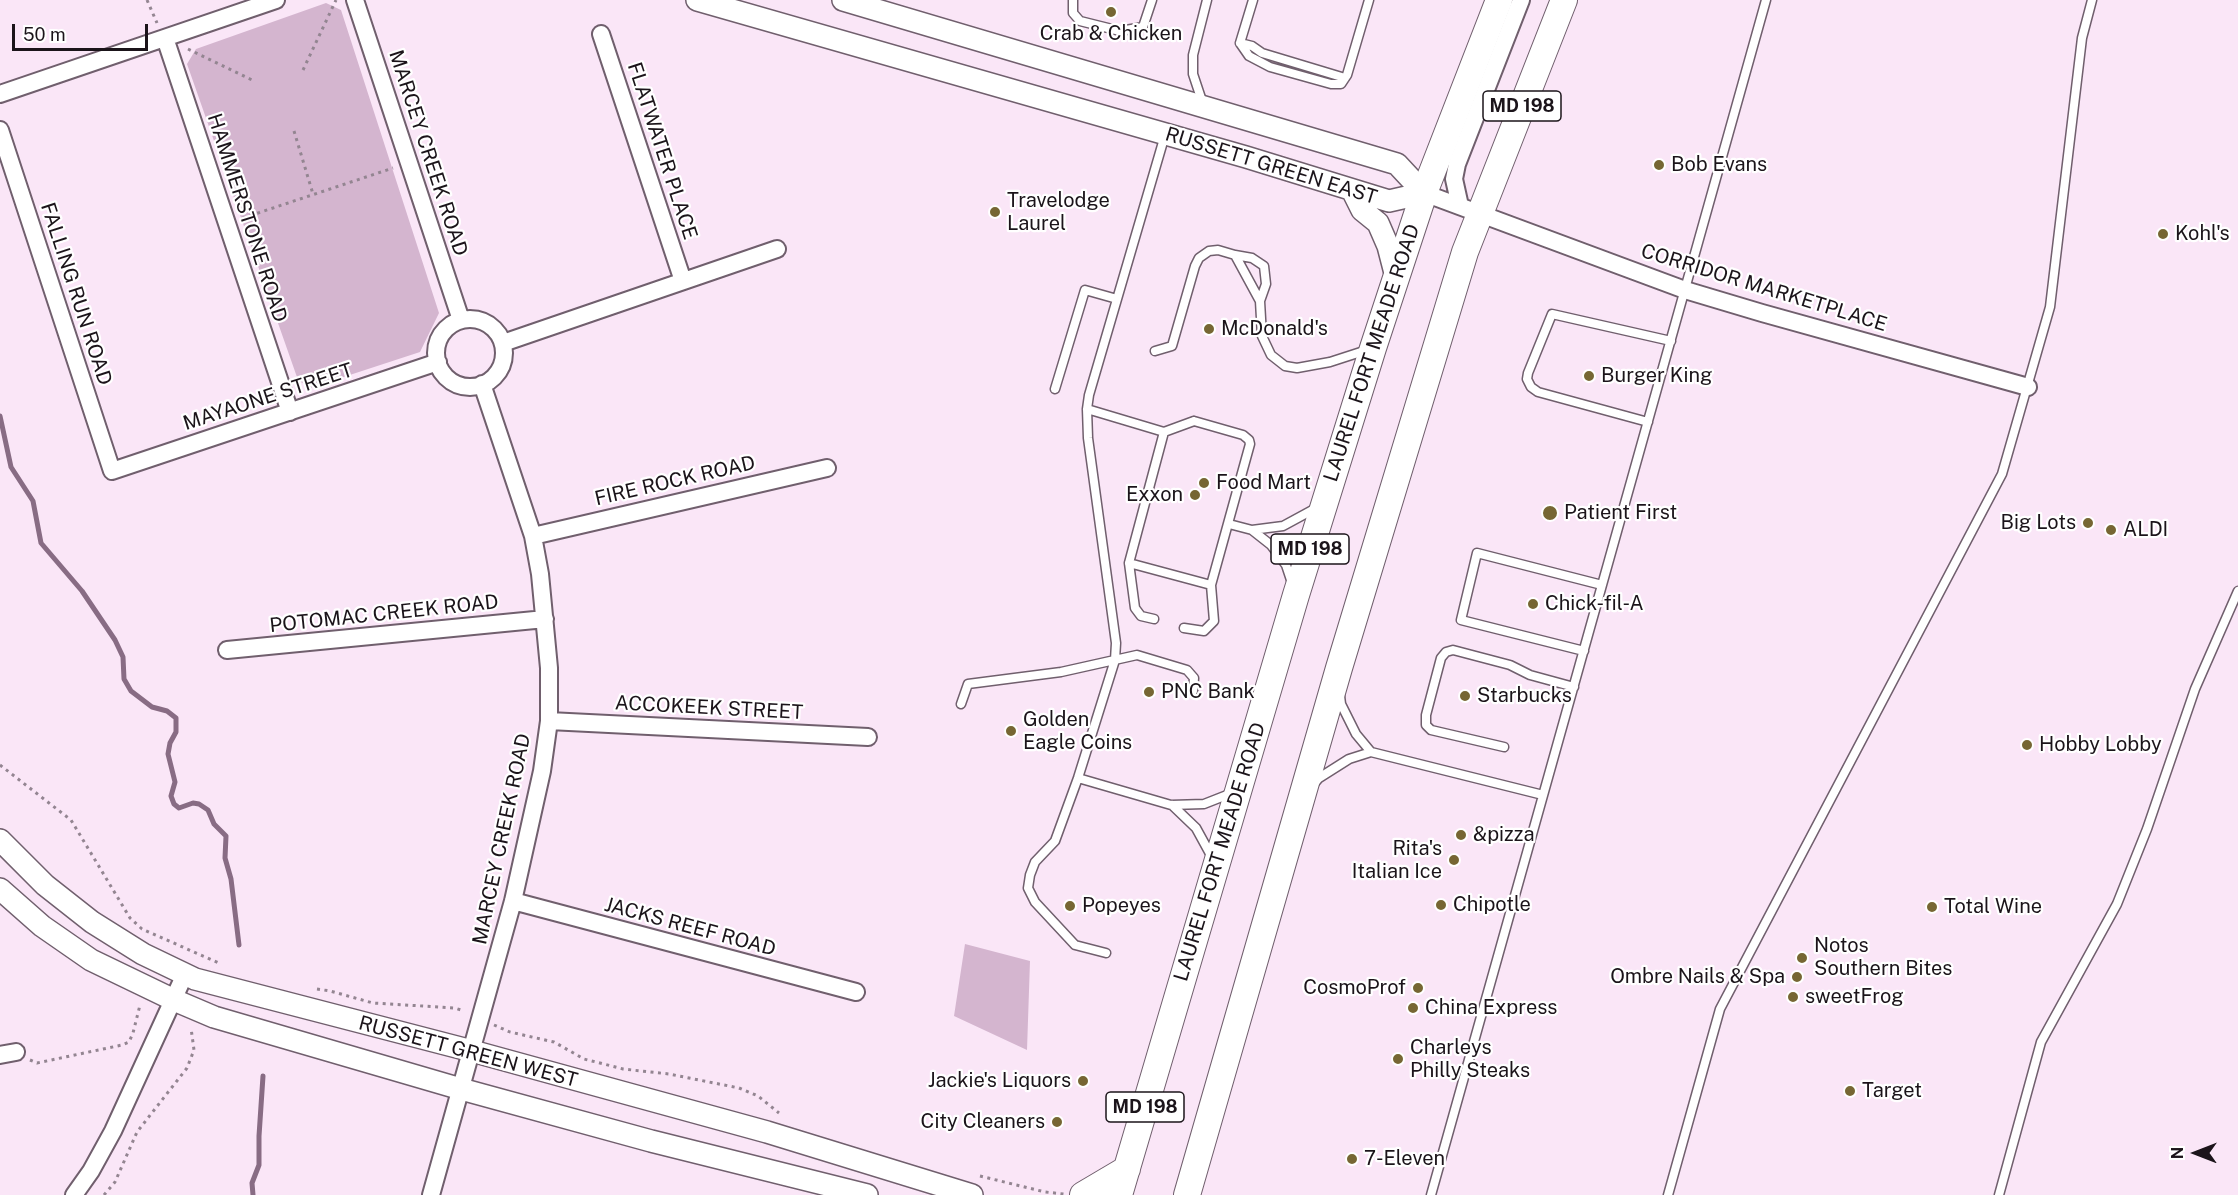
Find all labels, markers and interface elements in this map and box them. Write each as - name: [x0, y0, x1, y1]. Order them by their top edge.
- marker: Crab & Chicken: [1104, 5, 1118, 19]
- scale bar: [15, 12, 152, 50]
- place label: Crab & Chicken: [1040, 22, 1182, 46]
- text: 50 m: [23, 24, 66, 45]
- street label: MARCEY CREEK ROAD: [383, 47, 473, 259]
- street label: FLATWATER PLACE: [622, 59, 702, 243]
- road number: MD 198: [1483, 91, 1561, 121]
- street label: HAMMERSTONE ROAD: [202, 111, 292, 325]
- street label: RUSSETT GREEN EAST: [1162, 122, 1380, 210]
- place label: Bob Evans: [1671, 153, 1767, 177]
- marker: Bob Evans: [1652, 158, 1666, 172]
- place label: Travelodge Laurel: [1007, 189, 1110, 236]
- street label: FALLING RUN ROAD: [35, 200, 117, 388]
- marker: Travelodge Laurel: [988, 205, 1002, 219]
- street label: LAUREL FORT MEADE ROAD: [1319, 221, 1425, 485]
- place label: Kohl's: [2175, 222, 2230, 246]
- marker: Kohl's: [2156, 227, 2170, 241]
- street label: CORRIDOR MARKETPLACE: [1638, 239, 1890, 337]
- place label: McDonald's: [1221, 317, 1328, 341]
- marker: McDonald's: [1202, 322, 1216, 336]
- street label: MAYAONE STREET: [180, 358, 356, 436]
- place label: Burger King: [1601, 364, 1712, 388]
- marker: Burger King: [1582, 369, 1596, 383]
- street label: FIRE ROCK ROAD: [592, 451, 758, 511]
- place label: Food Mart: [1216, 471, 1311, 495]
- marker: Food Mart: [1197, 476, 1211, 490]
- place label: Exxon: [1126, 483, 1183, 507]
- marker: Exxon: [1188, 488, 1202, 502]
- place label: Patient First: [1564, 501, 1677, 525]
- marker: Patient First: [1541, 504, 1559, 522]
- place label: Big Lots: [2000, 511, 2076, 535]
- marker: Big Lots: [2081, 516, 2095, 530]
- place label: ALDI: [2123, 518, 2168, 542]
- marker: ALDI: [2104, 523, 2118, 537]
- road number: MD 198: [1271, 534, 1349, 564]
- street label: POTOMAC CREEK ROAD: [268, 590, 500, 638]
- place label: Chick-fil-A: [1545, 592, 1644, 616]
- marker: Chick-fil-A: [1526, 597, 1540, 611]
- place label: PNC Bank: [1161, 680, 1255, 704]
- place label: Starbucks: [1477, 684, 1572, 708]
- marker: PNC Bank: [1142, 685, 1156, 699]
- marker: Starbucks: [1458, 689, 1472, 703]
- street label: ACCOKEEK STREET: [614, 691, 804, 725]
- place label: Golden Eagle Coins: [1023, 708, 1132, 755]
- street label: LAUREL FORT MEADE ROAD: [1169, 720, 1271, 984]
- marker: Golden Eagle Coins: [1004, 724, 1018, 738]
- street label: MARCEY CREEK ROAD: [468, 731, 536, 947]
- place label: Hobby Lobby: [2039, 733, 2162, 757]
- marker: Hobby Lobby: [2020, 738, 2034, 752]
- place label: &pizza: [1473, 823, 1535, 847]
- marker: &pizza: [1454, 828, 1468, 842]
- place label: Rita's Italian Ice: [1352, 837, 1442, 884]
- marker: Rita's Italian Ice: [1447, 853, 1461, 867]
- street label: JACKS REEF ROAD: [602, 893, 778, 961]
- place label: Chipotle: [1453, 893, 1531, 917]
- place label: Popeyes: [1082, 894, 1161, 918]
- place label: Total Wine: [1944, 895, 2042, 919]
- marker: Chipotle: [1434, 898, 1448, 912]
- marker: Popeyes: [1063, 899, 1077, 913]
- marker: Total Wine: [1925, 900, 1939, 914]
- place label: Notos Southern Bites: [1814, 934, 1952, 981]
- marker: Notos Southern Bites: [1795, 951, 1809, 965]
- place label: Ombre Nails & Spa: [1610, 965, 1785, 989]
- marker: Ombre Nails & Spa: [1790, 970, 1804, 984]
- place label: CosmoProf: [1303, 976, 1406, 1000]
- marker: CosmoProf: [1411, 981, 1425, 995]
- place label: sweetFrog: [1805, 985, 1904, 1009]
- marker: sweetFrog: [1786, 990, 1800, 1004]
- place label: China Express: [1425, 996, 1557, 1020]
- marker: China Express: [1406, 1001, 1420, 1015]
- street label: RUSSETT GREEN WEST: [356, 1011, 580, 1093]
- place label: Charleys Philly Steaks: [1410, 1036, 1530, 1083]
- marker: Charleys Philly Steaks: [1391, 1052, 1405, 1066]
- place label: Jackie's Liquors: [928, 1069, 1071, 1093]
- marker: Jackie's Liquors: [1076, 1074, 1090, 1088]
- place label: Target: [1862, 1079, 1922, 1103]
- marker: Target: [1843, 1084, 1857, 1098]
- road number: MD 198: [1106, 1092, 1184, 1122]
- place label: City Cleaners: [921, 1110, 1045, 1134]
- marker: City Cleaners: [1050, 1115, 1064, 1129]
- north arrow: [2166, 1123, 2226, 1183]
- place label: 7-Eleven: [1364, 1147, 1445, 1171]
- text: N: [2168, 1147, 2187, 1159]
- marker: 7-Eleven: [1345, 1152, 1359, 1166]

